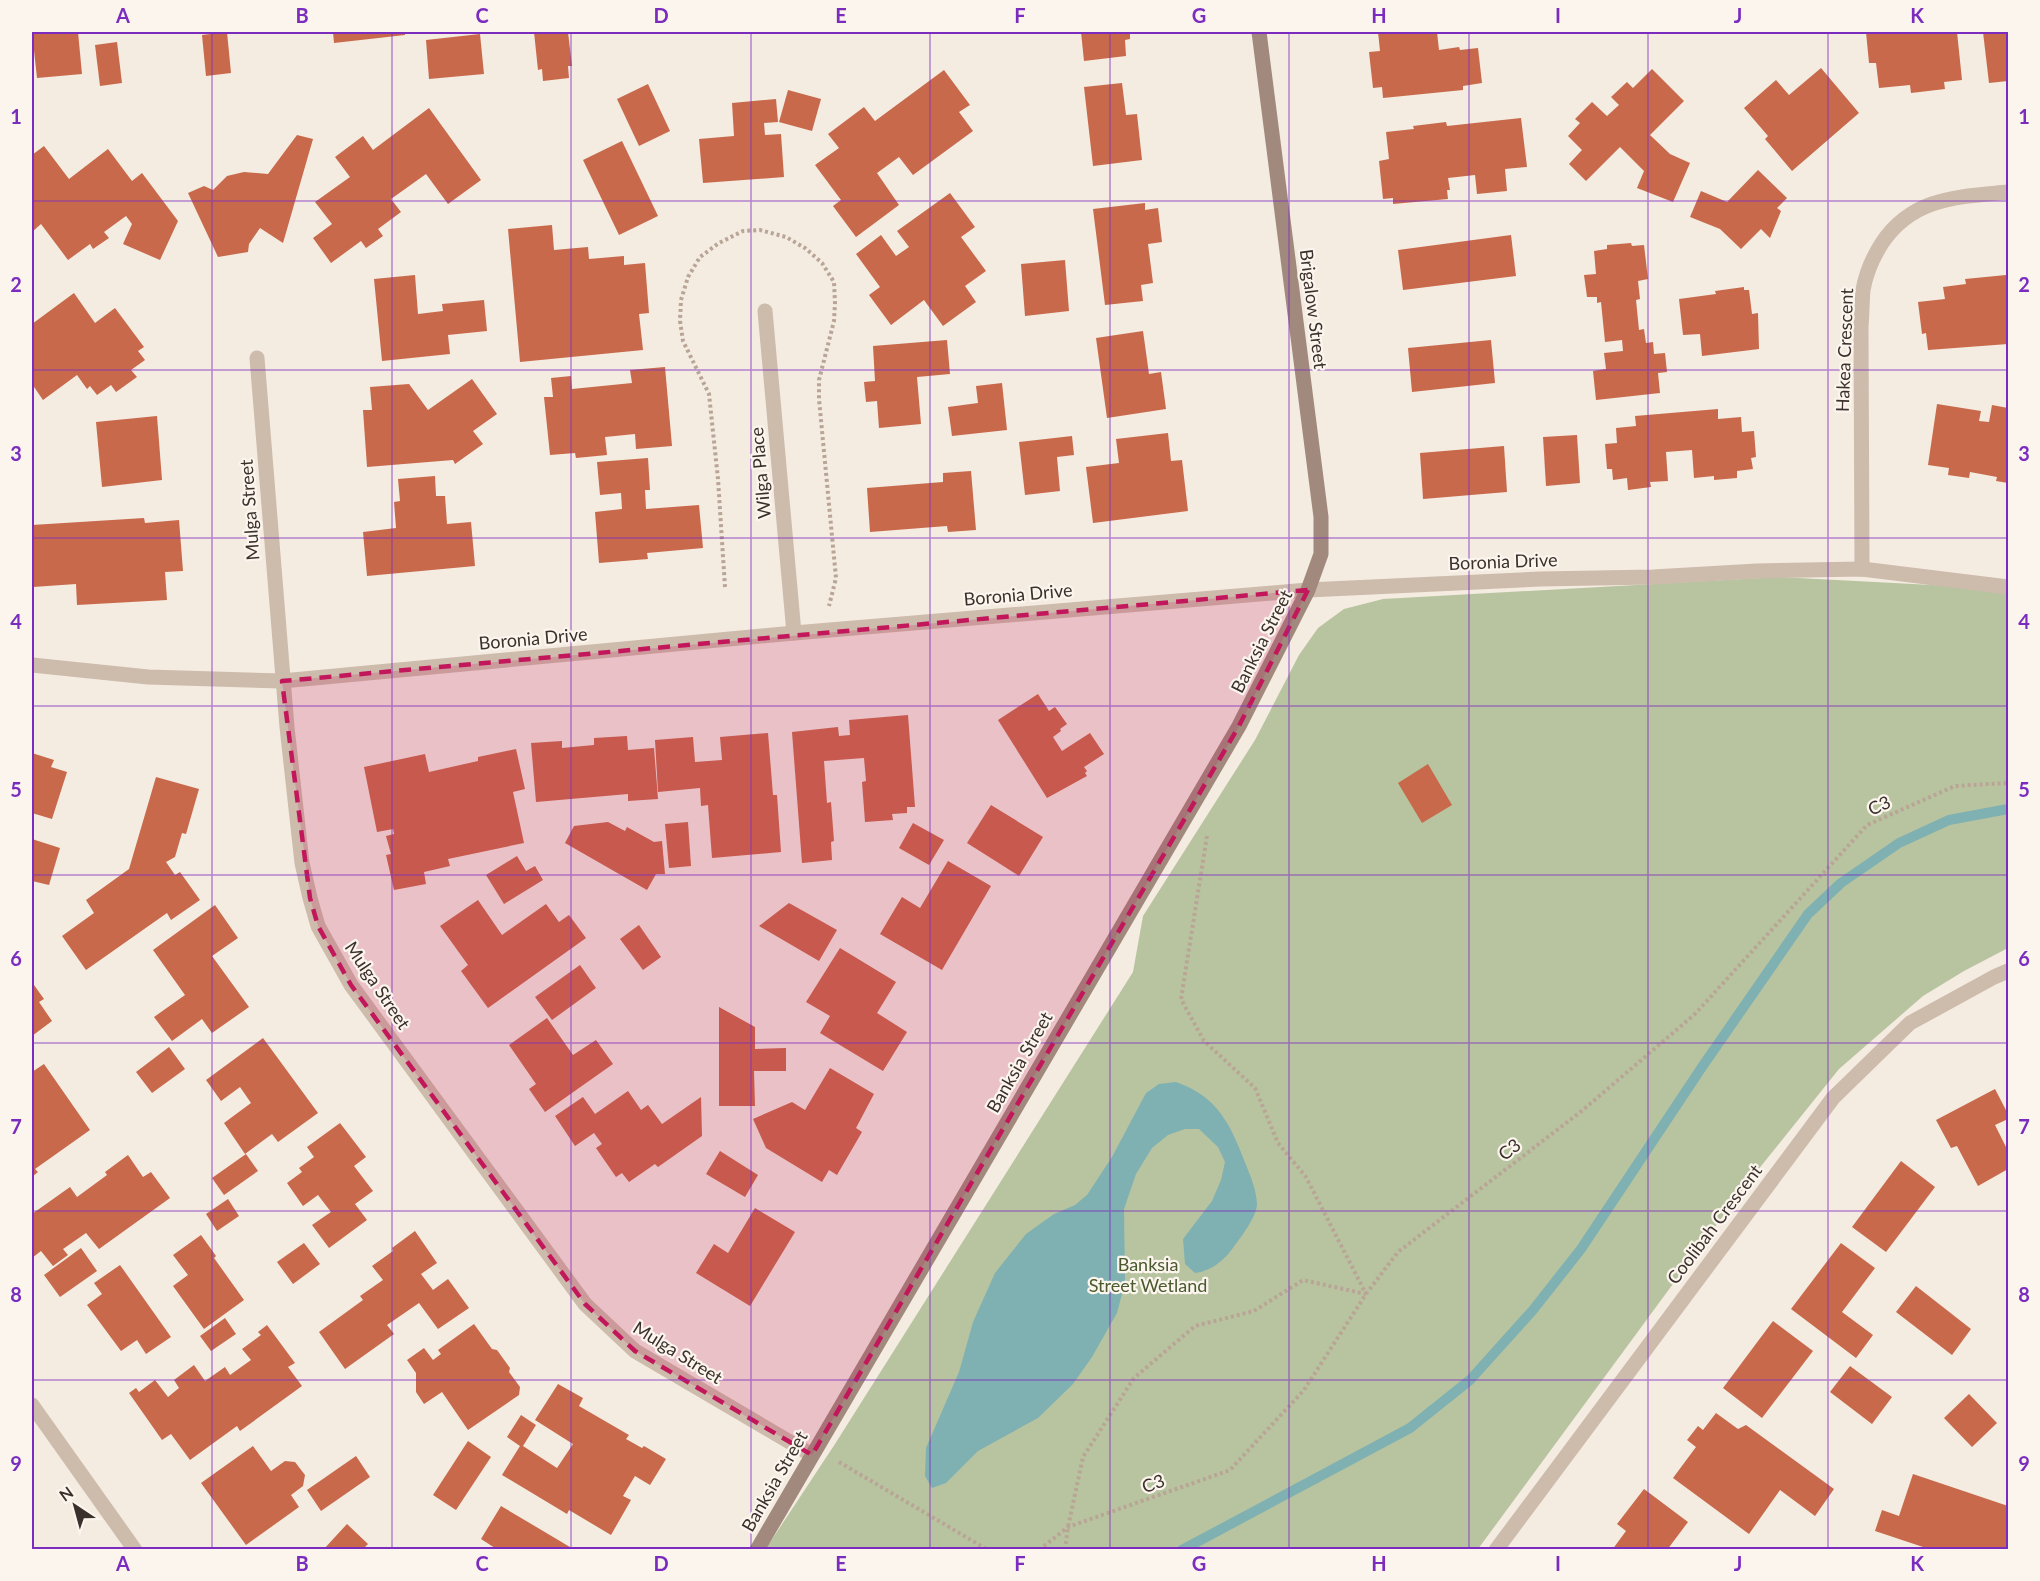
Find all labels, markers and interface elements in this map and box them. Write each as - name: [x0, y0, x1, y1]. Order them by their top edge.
- text: A: [115, 3, 130, 27]
- text: B: [295, 3, 309, 27]
- text: C: [475, 3, 489, 27]
- text: D: [653, 3, 669, 27]
- text: E: [835, 3, 847, 27]
- text: F: [1014, 3, 1026, 27]
- text: G: [1192, 3, 1206, 27]
- text: H: [1371, 3, 1387, 27]
- text: I: [1555, 3, 1561, 27]
- text: J: [1734, 3, 1742, 27]
- text: K: [1910, 3, 1924, 27]
- text: 1: [10, 104, 22, 128]
- text: 1: [2018, 104, 2030, 128]
- street label: Brigalow Street: [1296, 248, 1332, 371]
- text: 2: [10, 272, 22, 296]
- text: 2: [2018, 272, 2030, 296]
- street label: Hakea Crescent: [1831, 287, 1857, 412]
- street label: Wilga Place: [745, 426, 775, 520]
- text: 3: [10, 441, 22, 465]
- text: 3: [2018, 441, 2030, 465]
- street label: Mulga Street: [234, 458, 264, 561]
- street label: Boronia Drive: [1448, 548, 1558, 574]
- street label: Boronia Drive: [963, 578, 1073, 610]
- street label: Banksia Street: [1226, 585, 1297, 696]
- text: 4: [10, 609, 22, 633]
- text: 4: [2018, 609, 2030, 633]
- street label: Boronia Drive: [478, 622, 588, 654]
- text: 5: [10, 777, 22, 801]
- text: 5: [2018, 777, 2030, 801]
- street label: C3: [1864, 790, 1894, 820]
- street label: Mulga Street: [341, 937, 416, 1034]
- text: 6: [10, 946, 22, 970]
- text: 6: [2018, 946, 2030, 970]
- street label: Banksia Street: [981, 1007, 1057, 1116]
- text: 7: [10, 1114, 22, 1138]
- text: 7: [2018, 1114, 2030, 1138]
- street label: C3: [1493, 1133, 1525, 1165]
- street label: Coolibah Crescent: [1662, 1159, 1767, 1288]
- park label: Banksia Street Wetland: [1089, 1253, 1207, 1296]
- text: 8: [10, 1282, 22, 1306]
- text: 8: [2018, 1282, 2030, 1306]
- street label: Mulga Street: [629, 1316, 727, 1388]
- street label: Banksia Street: [736, 1426, 812, 1535]
- text: 9: [10, 1451, 22, 1475]
- text: 9: [2018, 1451, 2030, 1475]
- street label: C3: [1139, 1469, 1167, 1497]
- north arrow: [45, 1476, 105, 1536]
- text: N: [55, 1482, 76, 1505]
- text: A: [115, 1551, 130, 1575]
- text: B: [295, 1551, 309, 1575]
- text: C: [475, 1551, 489, 1575]
- text: D: [653, 1551, 669, 1575]
- text: E: [835, 1551, 847, 1575]
- text: F: [1014, 1551, 1026, 1575]
- text: G: [1192, 1551, 1206, 1575]
- text: H: [1371, 1551, 1387, 1575]
- text: I: [1555, 1551, 1561, 1575]
- text: J: [1734, 1551, 1742, 1575]
- text: K: [1910, 1551, 1924, 1575]

